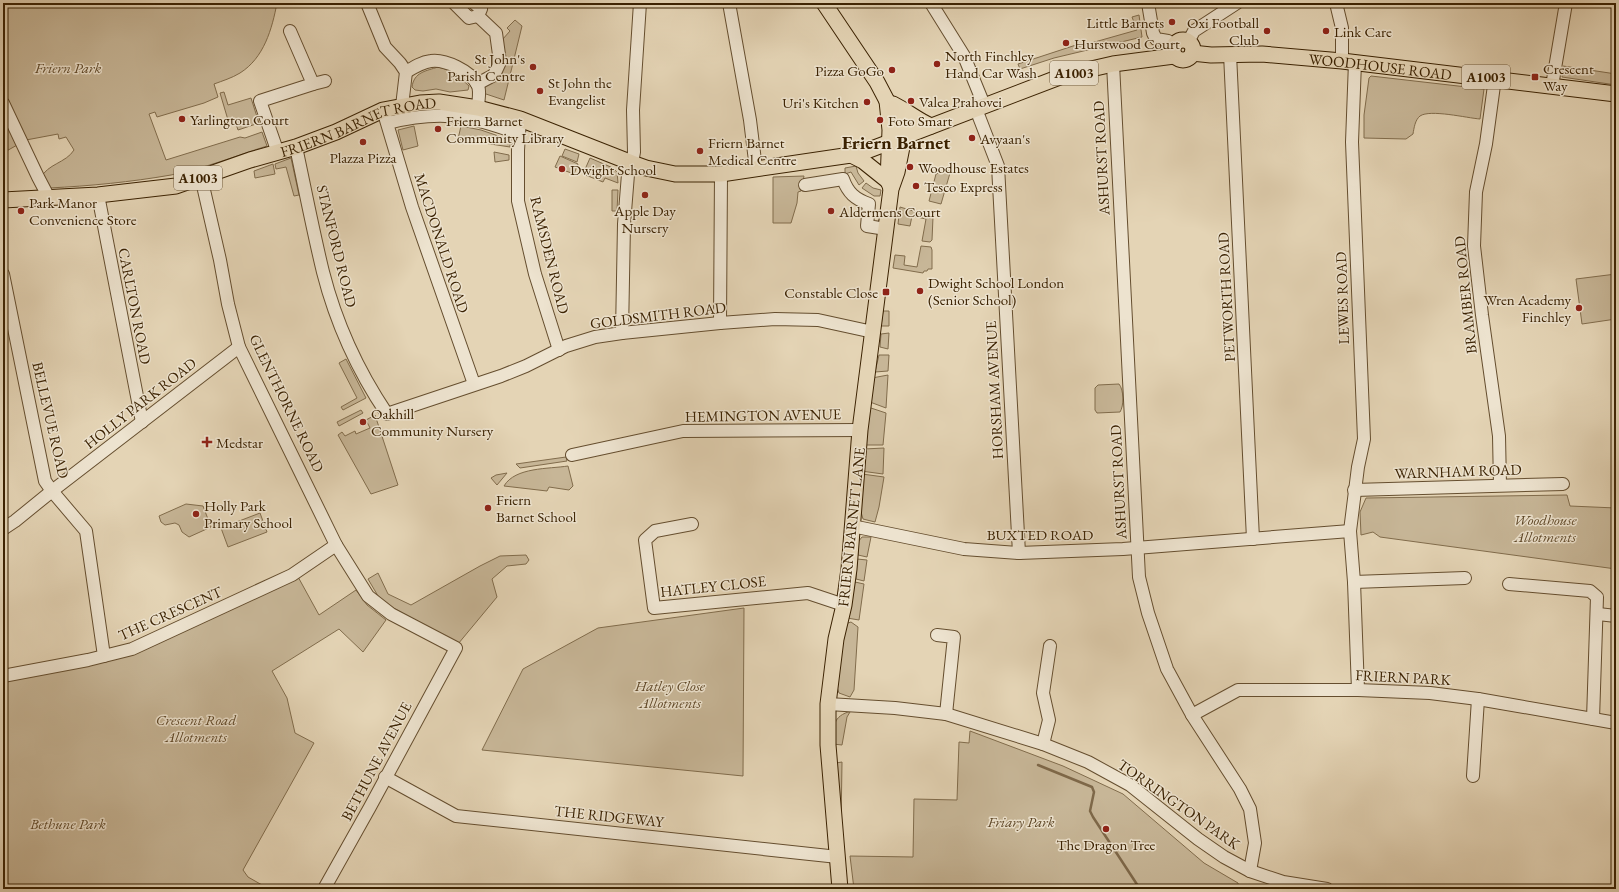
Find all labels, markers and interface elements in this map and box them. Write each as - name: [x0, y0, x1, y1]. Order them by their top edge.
- place label: Little Barnets: [1087, 13, 1164, 32]
- place label: Oxi Football Club: [1187, 13, 1259, 49]
- marker: Little Barnets: [1167, 17, 1177, 27]
- place label: Link Care: [1334, 22, 1392, 41]
- marker: Oxi Football Club: [1262, 26, 1272, 36]
- marker: Link Care: [1321, 26, 1331, 36]
- place label: Hurstwood Court: [1074, 34, 1180, 53]
- marker: Hurstwood Court: [1061, 38, 1071, 48]
- place label: North Finchley Hand Car Wash: [945, 46, 1037, 82]
- place label: St John's Parish Centre: [447, 49, 525, 85]
- street label: WOODHOUSE ROAD: [1308, 49, 1453, 84]
- park label: Friern Park: [34, 58, 101, 77]
- marker: North Finchley Hand Car Wash: [932, 59, 942, 69]
- place label: Crescent Way: [1543, 59, 1594, 95]
- place label: Pizza GoGo: [815, 61, 884, 80]
- road number: A1003: [1050, 61, 1098, 85]
- marker: St John's Parish Centre: [528, 62, 538, 72]
- marker: Pizza GoGo: [887, 65, 897, 75]
- road number: A1003: [1462, 65, 1510, 89]
- marker: Crescent Way: [1530, 72, 1540, 82]
- place label: St John the Evangelist: [548, 73, 612, 109]
- marker: St John the Evangelist: [535, 86, 545, 96]
- place label: Valea Prahovei: [919, 92, 1002, 111]
- street label: FRIERN BARNET ROAD: [278, 93, 436, 161]
- place label: Uri's Kitchen: [782, 93, 859, 112]
- marker: Valea Prahovei: [906, 96, 916, 106]
- marker: Uri's Kitchen: [862, 97, 872, 107]
- street label: ASHURST ROAD: [1089, 100, 1114, 217]
- place label: Yarlington Court: [190, 110, 289, 129]
- place label: Friern Barnet Community Library: [446, 111, 564, 147]
- place label: Foto Smart: [888, 111, 952, 130]
- marker: Yarlington Court: [177, 114, 187, 124]
- marker: Foto Smart: [875, 115, 885, 125]
- marker: Friern Barnet Community Library: [433, 124, 443, 134]
- place label: Avyaan's: [979, 129, 1030, 148]
- district label: Friern Barnet: [842, 130, 950, 155]
- place label: Friern Barnet Medical Centre: [708, 133, 797, 169]
- marker: Avyaan's: [967, 133, 977, 143]
- marker: Plazza Pizza: [358, 137, 368, 147]
- marker: Friern Barnet Medical Centre: [695, 146, 705, 156]
- place label: Plazza Pizza: [329, 148, 397, 167]
- place label: Woodhouse Estates: [918, 158, 1029, 177]
- place label: Dwight School: [570, 160, 657, 179]
- marker: Woodhouse Estates: [905, 162, 915, 172]
- marker: Dwight School: [557, 164, 567, 174]
- road number: A1003: [174, 166, 222, 190]
- street label: MACDONALD ROAD: [410, 171, 474, 315]
- place label: Tesco Express: [924, 177, 1003, 196]
- marker: Tesco Express: [911, 181, 921, 191]
- street label: STANFORD ROAD: [313, 183, 361, 309]
- marker: Apple Day Nursery: [640, 190, 650, 200]
- place label: Park Manor Convenience Store: [29, 193, 137, 229]
- street label: RAMSDEN ROAD: [526, 194, 574, 316]
- place label: Apple Day Nursery: [613, 201, 676, 237]
- place label: Aldermens Court: [838, 202, 941, 221]
- marker: Park Manor Convenience Store: [16, 206, 26, 216]
- marker: Aldermens Court: [826, 206, 836, 216]
- street label: PETWORTH ROAD: [1213, 232, 1239, 362]
- street label: BRAMBER ROAD: [1449, 235, 1481, 355]
- street label: CARLTON ROAD: [114, 246, 156, 366]
- street label: LEWES ROAD: [1331, 251, 1353, 345]
- place label: Dwight School London (Senior School): [928, 273, 1064, 309]
- place label: Constable Close: [784, 283, 878, 302]
- marker: Dwight School London (Senior School): [915, 286, 925, 296]
- marker: Constable Close: [881, 287, 891, 297]
- place label: Wren Academy Finchley: [1484, 290, 1571, 326]
- street label: GOLDSMITH ROAD: [589, 297, 727, 333]
- marker: Wren Academy Finchley: [1574, 303, 1584, 313]
- street label: HORSHAM AVENUE: [981, 320, 1007, 460]
- street label: GLENTHORNE ROAD: [245, 331, 329, 475]
- street label: HOLLY PARK ROAD: [80, 353, 200, 453]
- street label: BELLEVUE ROAD: [28, 360, 74, 480]
- place label: Oakhill Community Nursery: [371, 404, 494, 440]
- street label: HEMINGTON AVENUE: [685, 404, 842, 426]
- marker: Oakhill Community Nursery: [358, 417, 368, 427]
- street label: ASHURST ROAD: [1106, 424, 1131, 541]
- place label: Medstar: [216, 433, 263, 452]
- marker: Medstar: [201, 436, 213, 448]
- street label: FRIERN BARNET LANE: [833, 446, 869, 608]
- street label: WARNHAM ROAD: [1394, 459, 1522, 483]
- place label: Friern Barnet School: [496, 490, 577, 526]
- place label: Holly Park Primary School: [204, 496, 293, 532]
- marker: Friern Barnet School: [483, 503, 493, 513]
- marker: Holly Park Primary School: [191, 509, 201, 519]
- park label: Woodhouse Allotments: [1513, 510, 1577, 546]
- street label: BUXTED ROAD: [987, 525, 1093, 544]
- street label: HATLEY CLOSE: [659, 571, 767, 601]
- street label: THE CRESCENT: [115, 581, 226, 644]
- street label: FRIERN PARK: [1355, 665, 1452, 689]
- park label: Hatley Close Allotments: [634, 676, 706, 712]
- street label: BETHUNE AVENUE: [337, 698, 416, 824]
- park label: Crescent Road Allotments: [156, 710, 236, 746]
- street label: TORRINGTON PARK: [1114, 755, 1244, 854]
- street label: THE RIDGEWAY: [553, 801, 666, 831]
- park label: Friary Park: [987, 812, 1055, 831]
- park label: Bethune Park: [29, 814, 106, 833]
- marker: The Dragon Tree: [1101, 824, 1111, 834]
- place label: The Dragon Tree: [1057, 835, 1156, 854]

